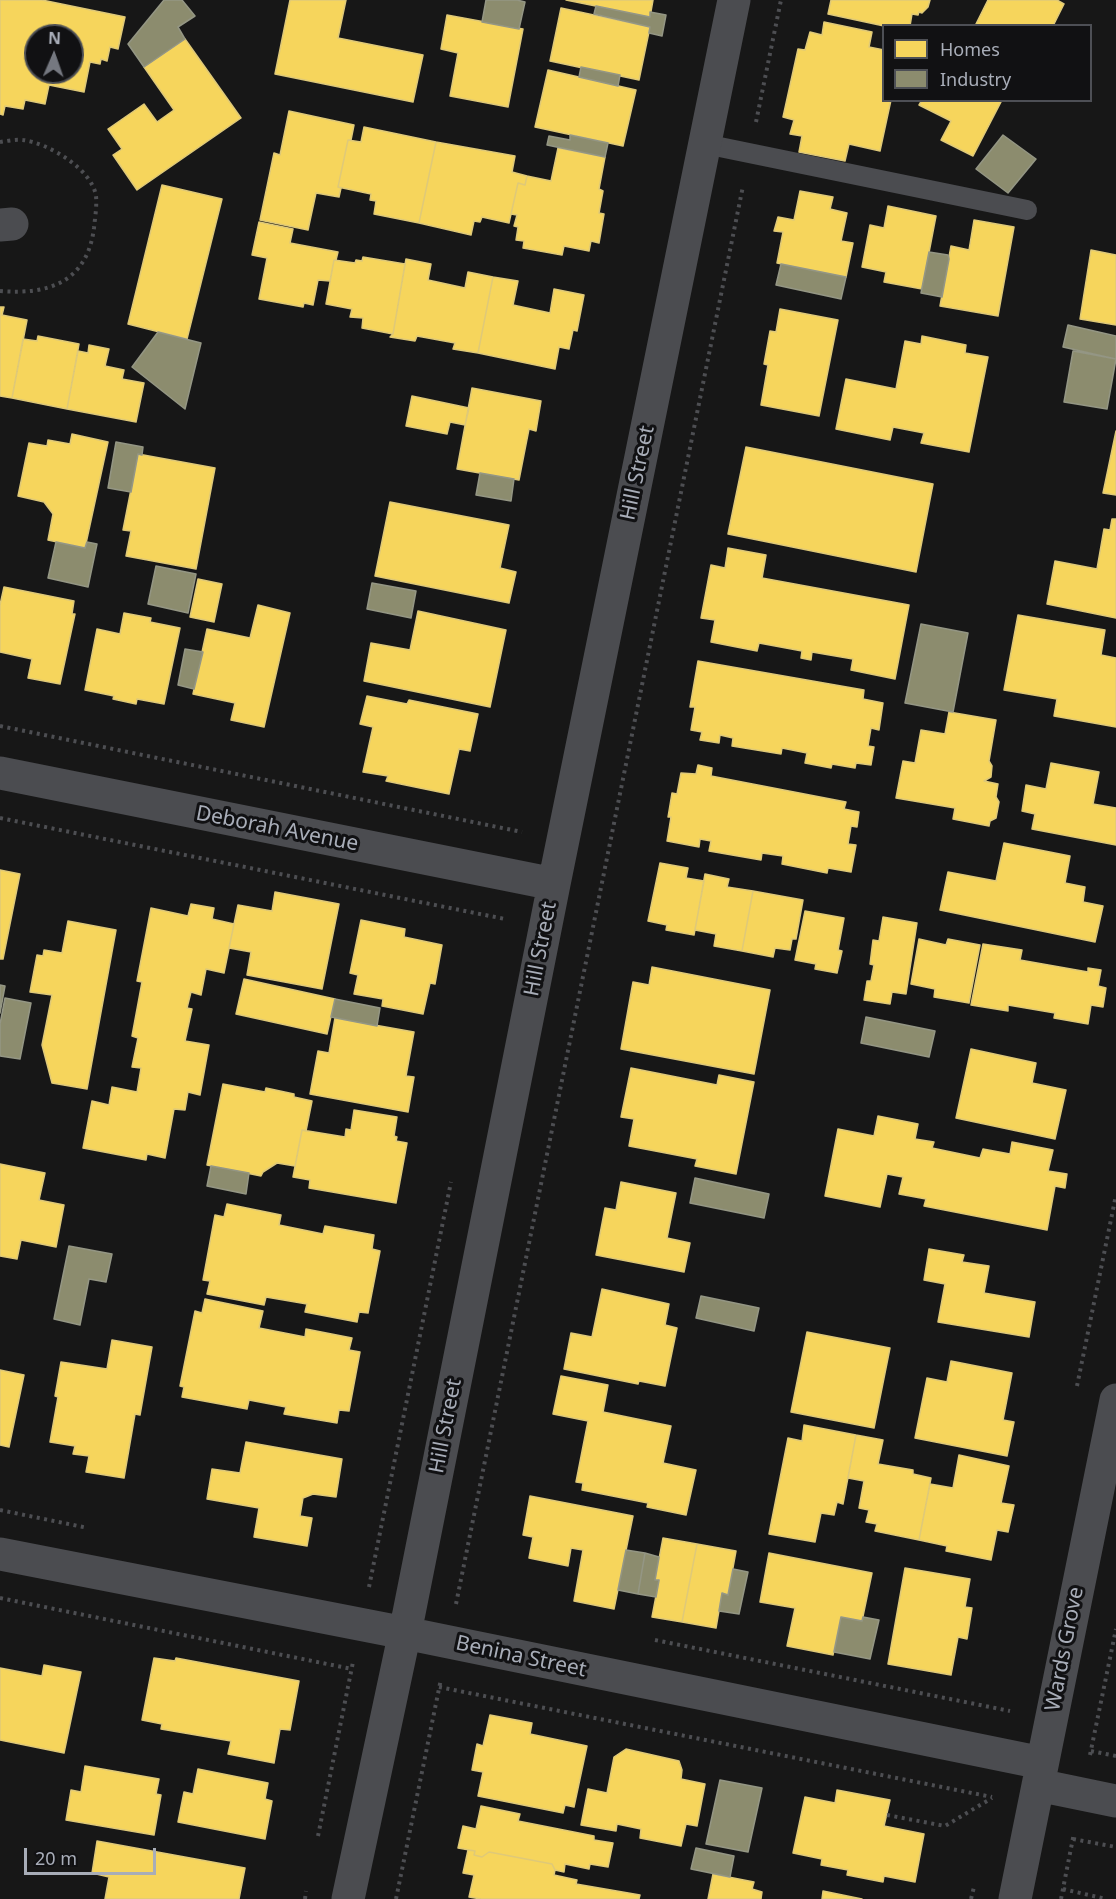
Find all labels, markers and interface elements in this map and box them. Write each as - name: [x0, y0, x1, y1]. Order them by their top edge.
- north arrow: [24, 24, 84, 84]
- legend: [882, 24, 1092, 102]
- text: N: [48, 27, 61, 49]
- text: Homes: [940, 37, 1000, 61]
- text: Industry: [940, 67, 1011, 91]
- street label: Hill Street: [616, 423, 660, 523]
- street label: Deborah Avenue: [194, 801, 360, 857]
- street label: Hill Street: [519, 900, 563, 998]
- street label: Hill Street: [424, 1377, 468, 1475]
- street label: Wards Grove: [1041, 1585, 1089, 1713]
- street label: Benina Street: [453, 1631, 589, 1683]
- scale bar: [27, 1836, 159, 1874]
- text: 20 m: [35, 1846, 77, 1870]

